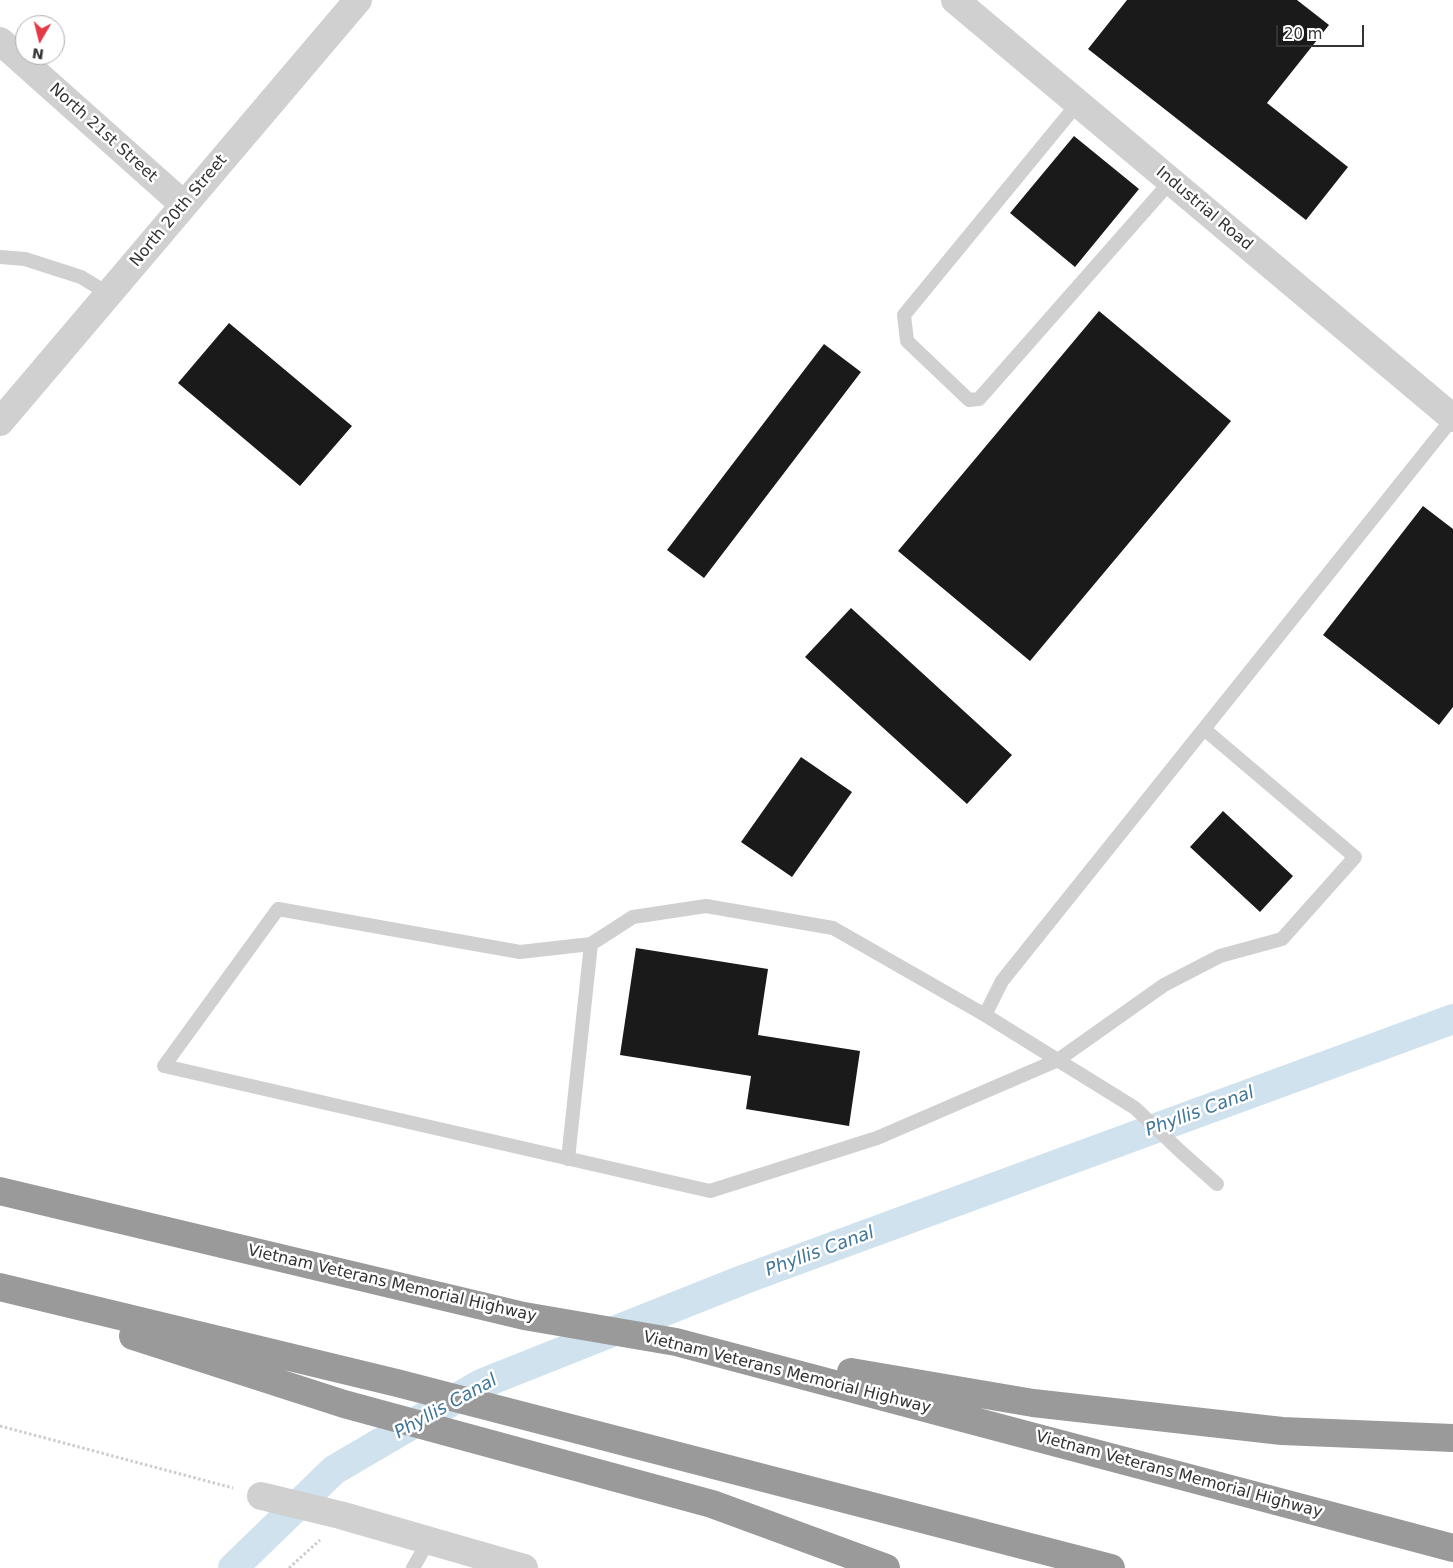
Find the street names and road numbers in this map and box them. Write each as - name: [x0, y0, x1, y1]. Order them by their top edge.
- street label: North 21st Street: [45, 80, 161, 186]
- street label: North 20th Street: [127, 151, 231, 271]
- street label: Industrial Road: [1152, 163, 1256, 255]
- street label: Vietnam Veterans Memorial Highway: [246, 1241, 538, 1327]
- street label: Vietnam Veterans Memorial Highway: [641, 1328, 933, 1418]
- street label: Vietnam Veterans Memorial Highway: [1034, 1427, 1324, 1523]

